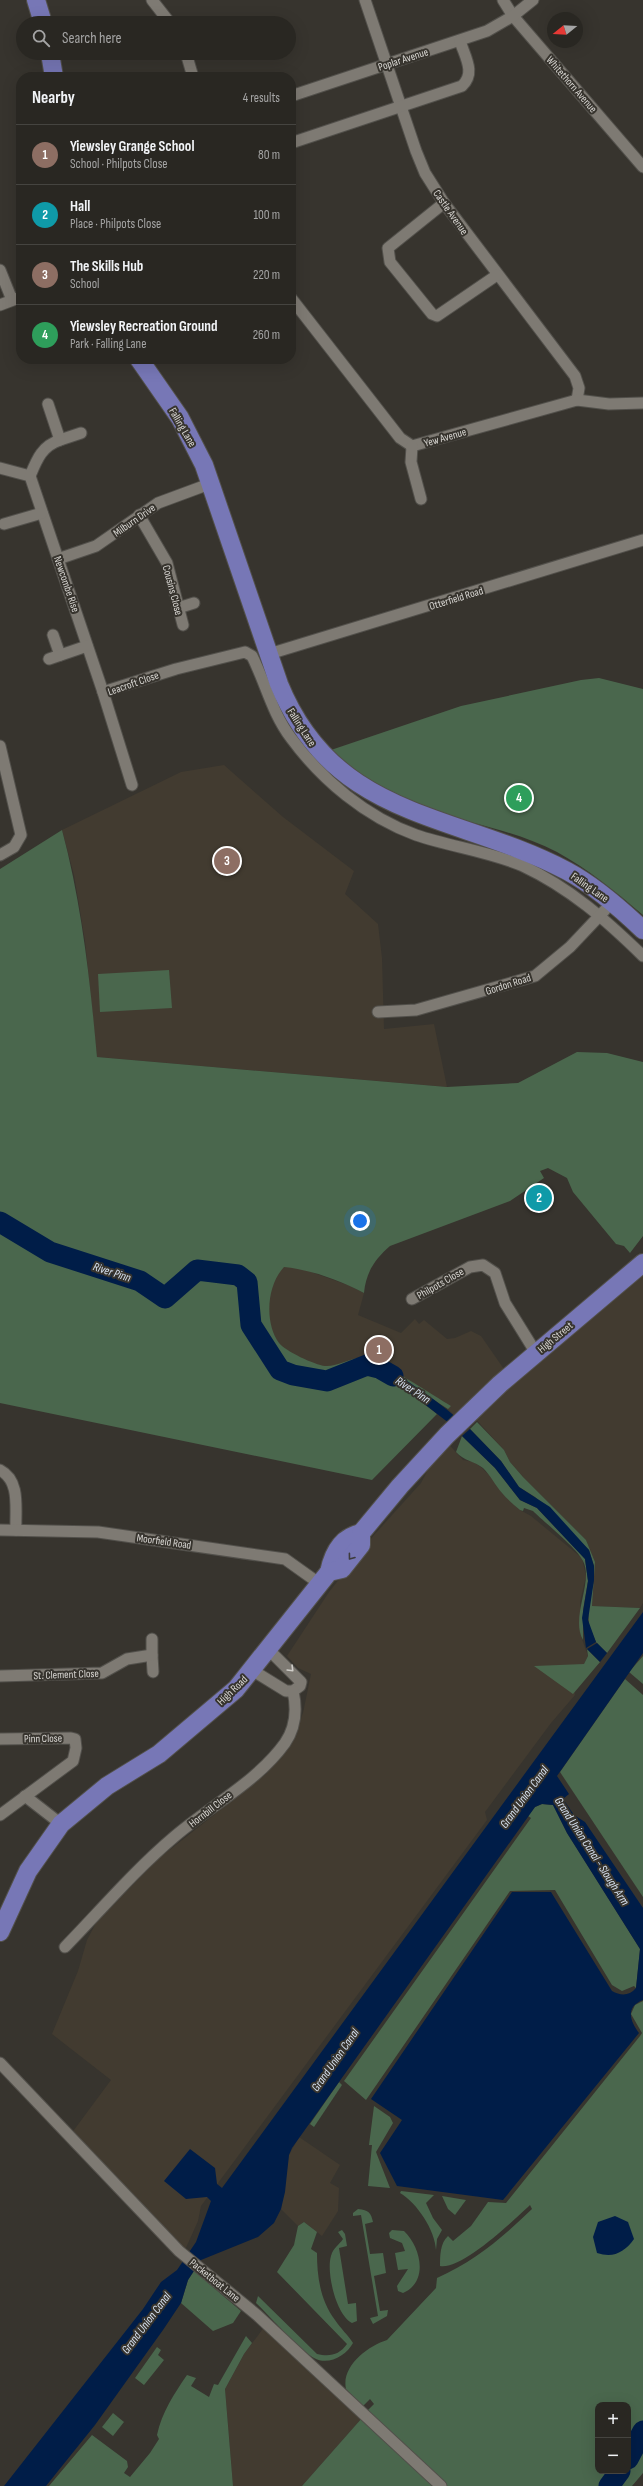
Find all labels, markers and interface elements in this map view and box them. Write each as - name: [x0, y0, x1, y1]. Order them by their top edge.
- north arrow: [547, 12, 583, 48]
- search box: [16, 16, 296, 60]
- icon: search: [30, 27, 52, 49]
- text: Search here: [62, 29, 122, 48]
- street label: Poplar Avenue: [376, 45, 430, 74]
- street label: Whitethorn Avenue: [544, 53, 600, 115]
- text: Nearby: [32, 88, 75, 108]
- text: 4 results: [243, 90, 280, 106]
- text: Yiewsley Grange School: [70, 137, 194, 156]
- text: 1: [42, 147, 48, 163]
- text: 80 m: [258, 147, 280, 163]
- text: School · Philpots Close: [70, 156, 168, 172]
- street label: Castle Avenue: [430, 187, 471, 237]
- text: Hall: [70, 197, 90, 216]
- text: 2: [42, 207, 48, 223]
- text: 100 m: [253, 207, 280, 223]
- text: Place · Philpots Close: [70, 216, 161, 232]
- text: The Skills Hub: [70, 257, 143, 276]
- text: 3: [42, 267, 48, 283]
- text: 220 m: [253, 267, 280, 283]
- text: School: [70, 276, 100, 292]
- text: Yiewsley Recreation Ground: [70, 317, 218, 336]
- text: 4: [42, 327, 48, 343]
- text: 260 m: [253, 327, 280, 343]
- text: Park · Falling Lane: [70, 336, 146, 352]
- street label: Falling Lane: [166, 405, 199, 449]
- street label: Yew Avenue: [423, 425, 468, 450]
- street label: Milburn Drive: [111, 501, 158, 540]
- street label: Newcombe Rise: [51, 554, 82, 614]
- street label: Cousins Close: [160, 564, 185, 617]
- street label: Otterfield Road: [428, 584, 485, 613]
- street label: Leacroft Close: [106, 669, 160, 698]
- street label: Falling Lane: [284, 706, 319, 749]
- pin: 4: [506, 783, 532, 813]
- pin: 3: [214, 846, 240, 876]
- street label: Falling Lane: [568, 870, 611, 905]
- street label: Gordon Road: [484, 971, 533, 998]
- pin: 2: [526, 1183, 552, 1213]
- your location: [350, 1211, 370, 1231]
- water label: River Pinn: [91, 1259, 133, 1286]
- street label: Philpots Close: [415, 1265, 466, 1302]
- street label: High Street: [535, 1319, 576, 1356]
- pin: 1: [366, 1335, 392, 1365]
- water label: River Pinn: [392, 1373, 433, 1407]
- street label: Moorfield Road: [136, 1531, 192, 1552]
- one-way arrow: [349, 1553, 356, 1560]
- one-way arrow: [286, 1664, 294, 1672]
- street label: St. Clement Close: [33, 1667, 99, 1682]
- street label: High Road: [215, 1673, 250, 1708]
- street label: Pinn Close: [24, 1732, 62, 1745]
- water label: Grand Union Canal: [497, 1763, 552, 1831]
- street label: Hornbill Close: [186, 1789, 234, 1830]
- water label: Grand Union Canal - Slough Arm: [551, 1794, 632, 1909]
- water label: Grand Union Canal: [308, 2025, 363, 2095]
- street label: Packetboat Lane: [187, 2256, 242, 2305]
- water label: Grand Union Canal: [118, 2289, 175, 2357]
- map controls: [595, 2402, 631, 2474]
- button: +: [595, 2402, 631, 2438]
- button: −: [595, 2438, 631, 2474]

